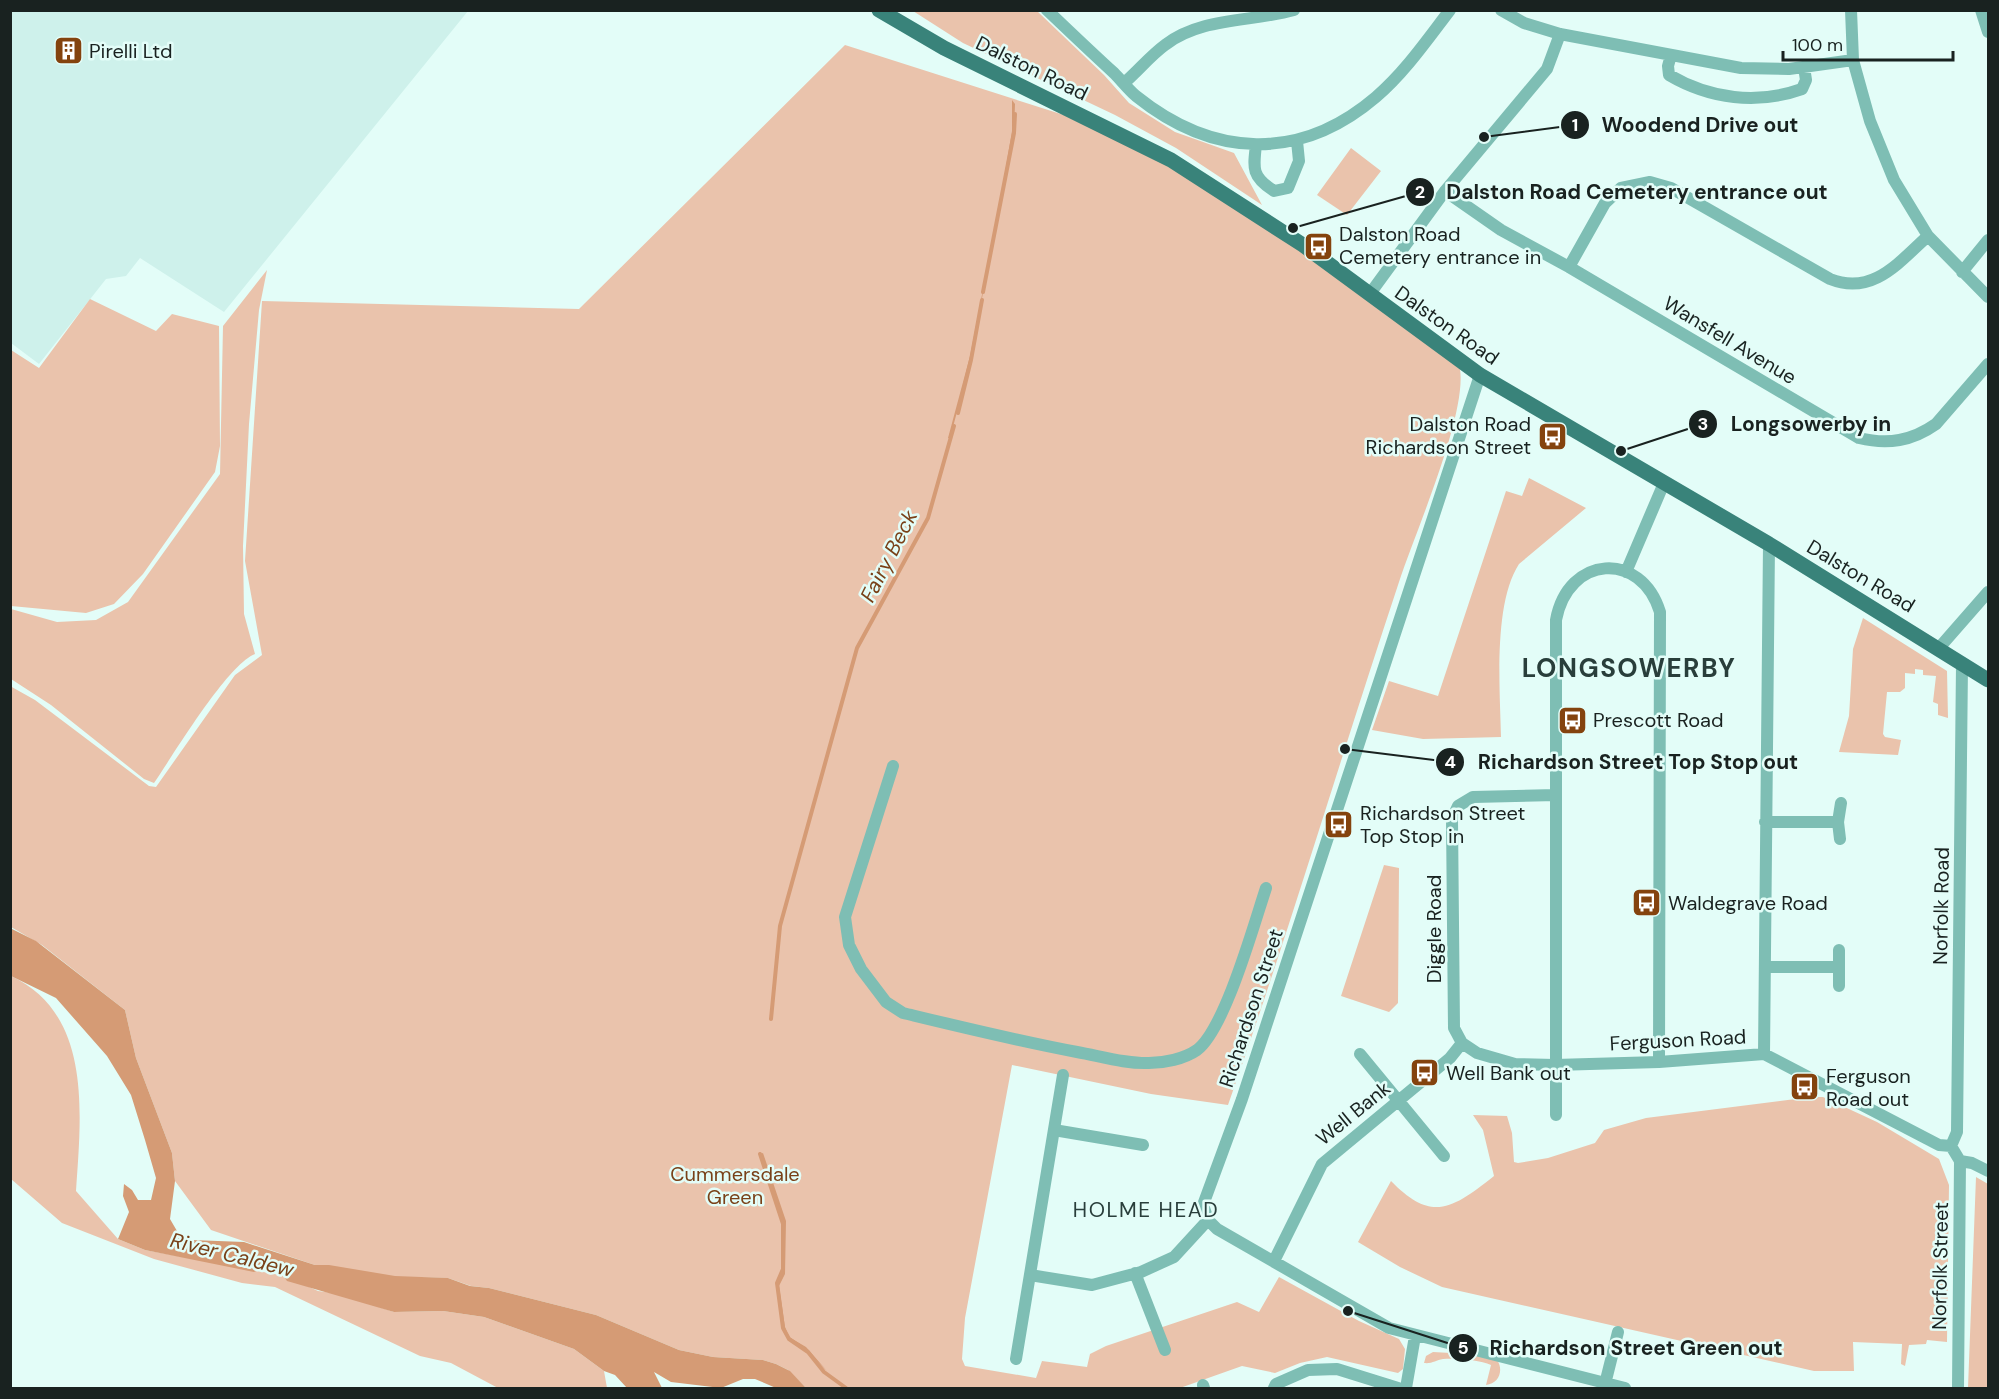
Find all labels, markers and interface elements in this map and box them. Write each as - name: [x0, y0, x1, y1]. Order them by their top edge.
- scale bar: [1783, 24, 1952, 62]
- street label: Dalston Road: [972, 30, 1092, 106]
- text: 100 m: [1792, 33, 1843, 57]
- building icon: Pirelli Ltd: [52, 35, 84, 67]
- place label: Pirelli Ltd: [89, 38, 172, 64]
- callout: Woodend Drive out: [1560, 105, 1811, 144]
- text: Woodend Drive out: [1602, 111, 1798, 139]
- text: 1: [1572, 113, 1578, 137]
- callout: Dalston Road Cemetery entrance out: [1405, 172, 1840, 211]
- text: Dalston Road Cemetery entrance out: [1446, 178, 1828, 206]
- text: 2: [1415, 180, 1425, 204]
- place label: Dalston Road Cemetery entrance in: [1339, 221, 1541, 270]
- bus stop icon: Dalston Road Cemetery entrance in: [1302, 230, 1334, 262]
- street label: Dalston Road: [1390, 280, 1504, 370]
- street label: Wansfell Avenue: [1659, 290, 1801, 390]
- callout: Longsowerby in: [1688, 405, 1903, 444]
- text: Longsowerby in: [1731, 410, 1891, 438]
- place label: Dalston Road Richardson Street: [1366, 411, 1531, 460]
- text: 3: [1698, 412, 1708, 436]
- bus stop icon: Dalston Road Richardson Street: [1536, 420, 1568, 452]
- water label: Fairy Beck: [854, 505, 924, 607]
- street label: Dalston Road: [1802, 534, 1920, 618]
- district label: LONGSOWERBY: [1522, 651, 1736, 685]
- bus stop icon: Prescott Road: [1556, 704, 1588, 736]
- place label: Prescott Road: [1593, 707, 1723, 733]
- callout: Richardson Street Top Stop out: [1435, 742, 1810, 781]
- text: Richardson Street Top Stop out: [1478, 748, 1798, 776]
- text: 4: [1444, 750, 1456, 774]
- place label: Richardson Street Top Stop in: [1360, 800, 1526, 849]
- bus stop icon: Richardson Street Top Stop in: [1323, 808, 1355, 840]
- street label: Norfolk Road: [1927, 847, 1955, 965]
- street label: Diggle Road: [1421, 875, 1447, 983]
- bus stop icon: Waldegrave Road: [1631, 887, 1663, 919]
- place label: Waldegrave Road: [1668, 890, 1828, 916]
- street label: Richardson Street: [1213, 925, 1289, 1091]
- street label: Ferguson Road: [1609, 1023, 1747, 1057]
- bus stop icon: Well Bank out: [1409, 1057, 1441, 1089]
- place label: Well Bank out: [1446, 1060, 1571, 1086]
- place label: Ferguson Road out: [1826, 1063, 1911, 1112]
- bus stop icon: Ferguson Road out: [1789, 1071, 1821, 1103]
- street label: Well Bank: [1310, 1075, 1396, 1151]
- park label: Cummersdale Green: [670, 1161, 800, 1210]
- district label: HOLME HEAD: [1073, 1196, 1219, 1224]
- street label: Norfolk Street: [1926, 1202, 1954, 1330]
- water label: River Caldew: [167, 1226, 298, 1284]
- callout: Richardson Street Green out: [1448, 1328, 1795, 1367]
- text: Richardson Street Green out: [1489, 1334, 1783, 1362]
- text: 5: [1457, 1336, 1469, 1360]

